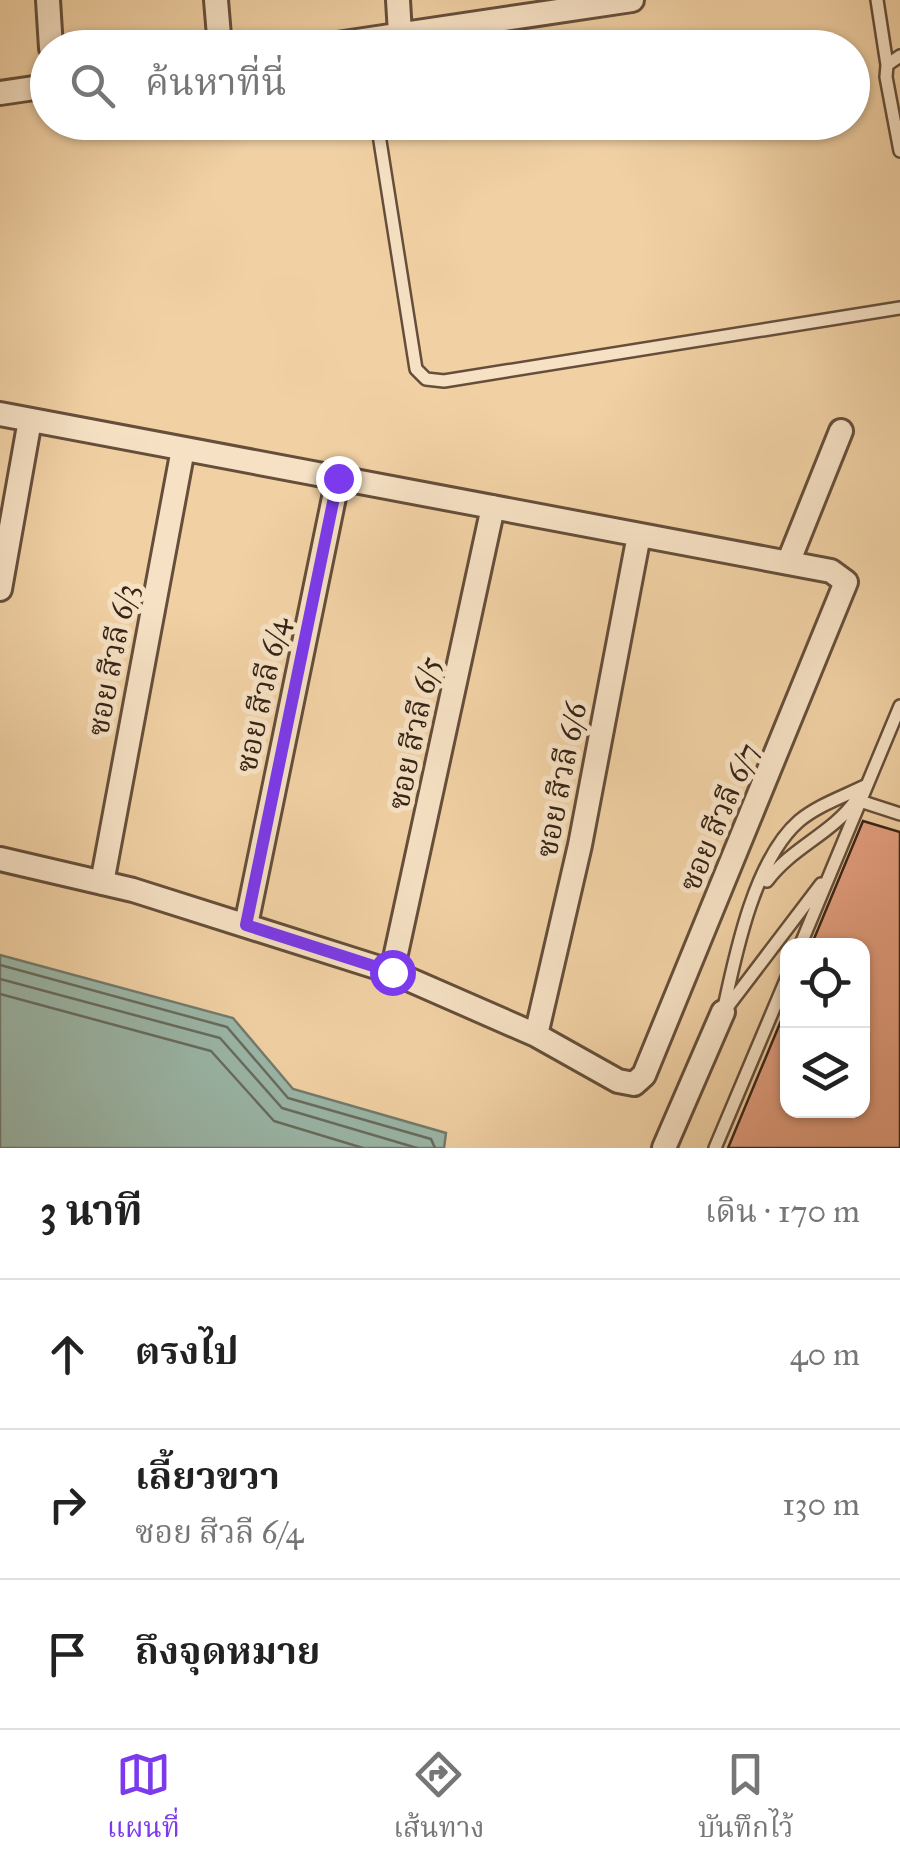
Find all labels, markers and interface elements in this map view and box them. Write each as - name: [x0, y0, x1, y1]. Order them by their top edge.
- search box: [30, 30, 870, 140]
- icon: search: [65, 58, 120, 113]
- text: ค้นหาที่นี่: [145, 59, 286, 105]
- route end: [316, 456, 362, 502]
- street label: ซอย สีวลี 6/3: [80, 581, 144, 739]
- street label: ซอย สีวลี 6/4: [228, 613, 296, 776]
- street label: ซอย สีวลี 6/5: [380, 653, 448, 813]
- street label: ซอย สีวลี 6/6: [528, 698, 594, 861]
- street label: ซอย สีวลี 6/7: [672, 737, 766, 897]
- map controls: [780, 938, 870, 1118]
- button: locate: [780, 938, 870, 1028]
- route start: [370, 950, 416, 996]
- button: layers: [780, 1028, 870, 1118]
- text: 3 นาที: [40, 1185, 143, 1237]
- text: เดิน · 170 m: [705, 1192, 860, 1231]
- icon: ahead: [40, 1327, 95, 1382]
- text: ตรงไป: [135, 1328, 239, 1374]
- text: 40 m: [790, 1335, 860, 1374]
- text: เลี้ยวขวา: [135, 1453, 280, 1499]
- icon: right: [40, 1477, 95, 1532]
- text: 130 m: [782, 1485, 860, 1524]
- text: ซอย สีวลี 6/4: [135, 1513, 303, 1552]
- icon: arrive: [40, 1627, 95, 1682]
- text: ถึงจุดหมาย: [135, 1628, 320, 1674]
- tab: แผนที่: [107, 1747, 180, 1852]
- tab: เส้นทาง: [393, 1747, 485, 1852]
- tab: บันทึกไว้: [698, 1747, 793, 1852]

